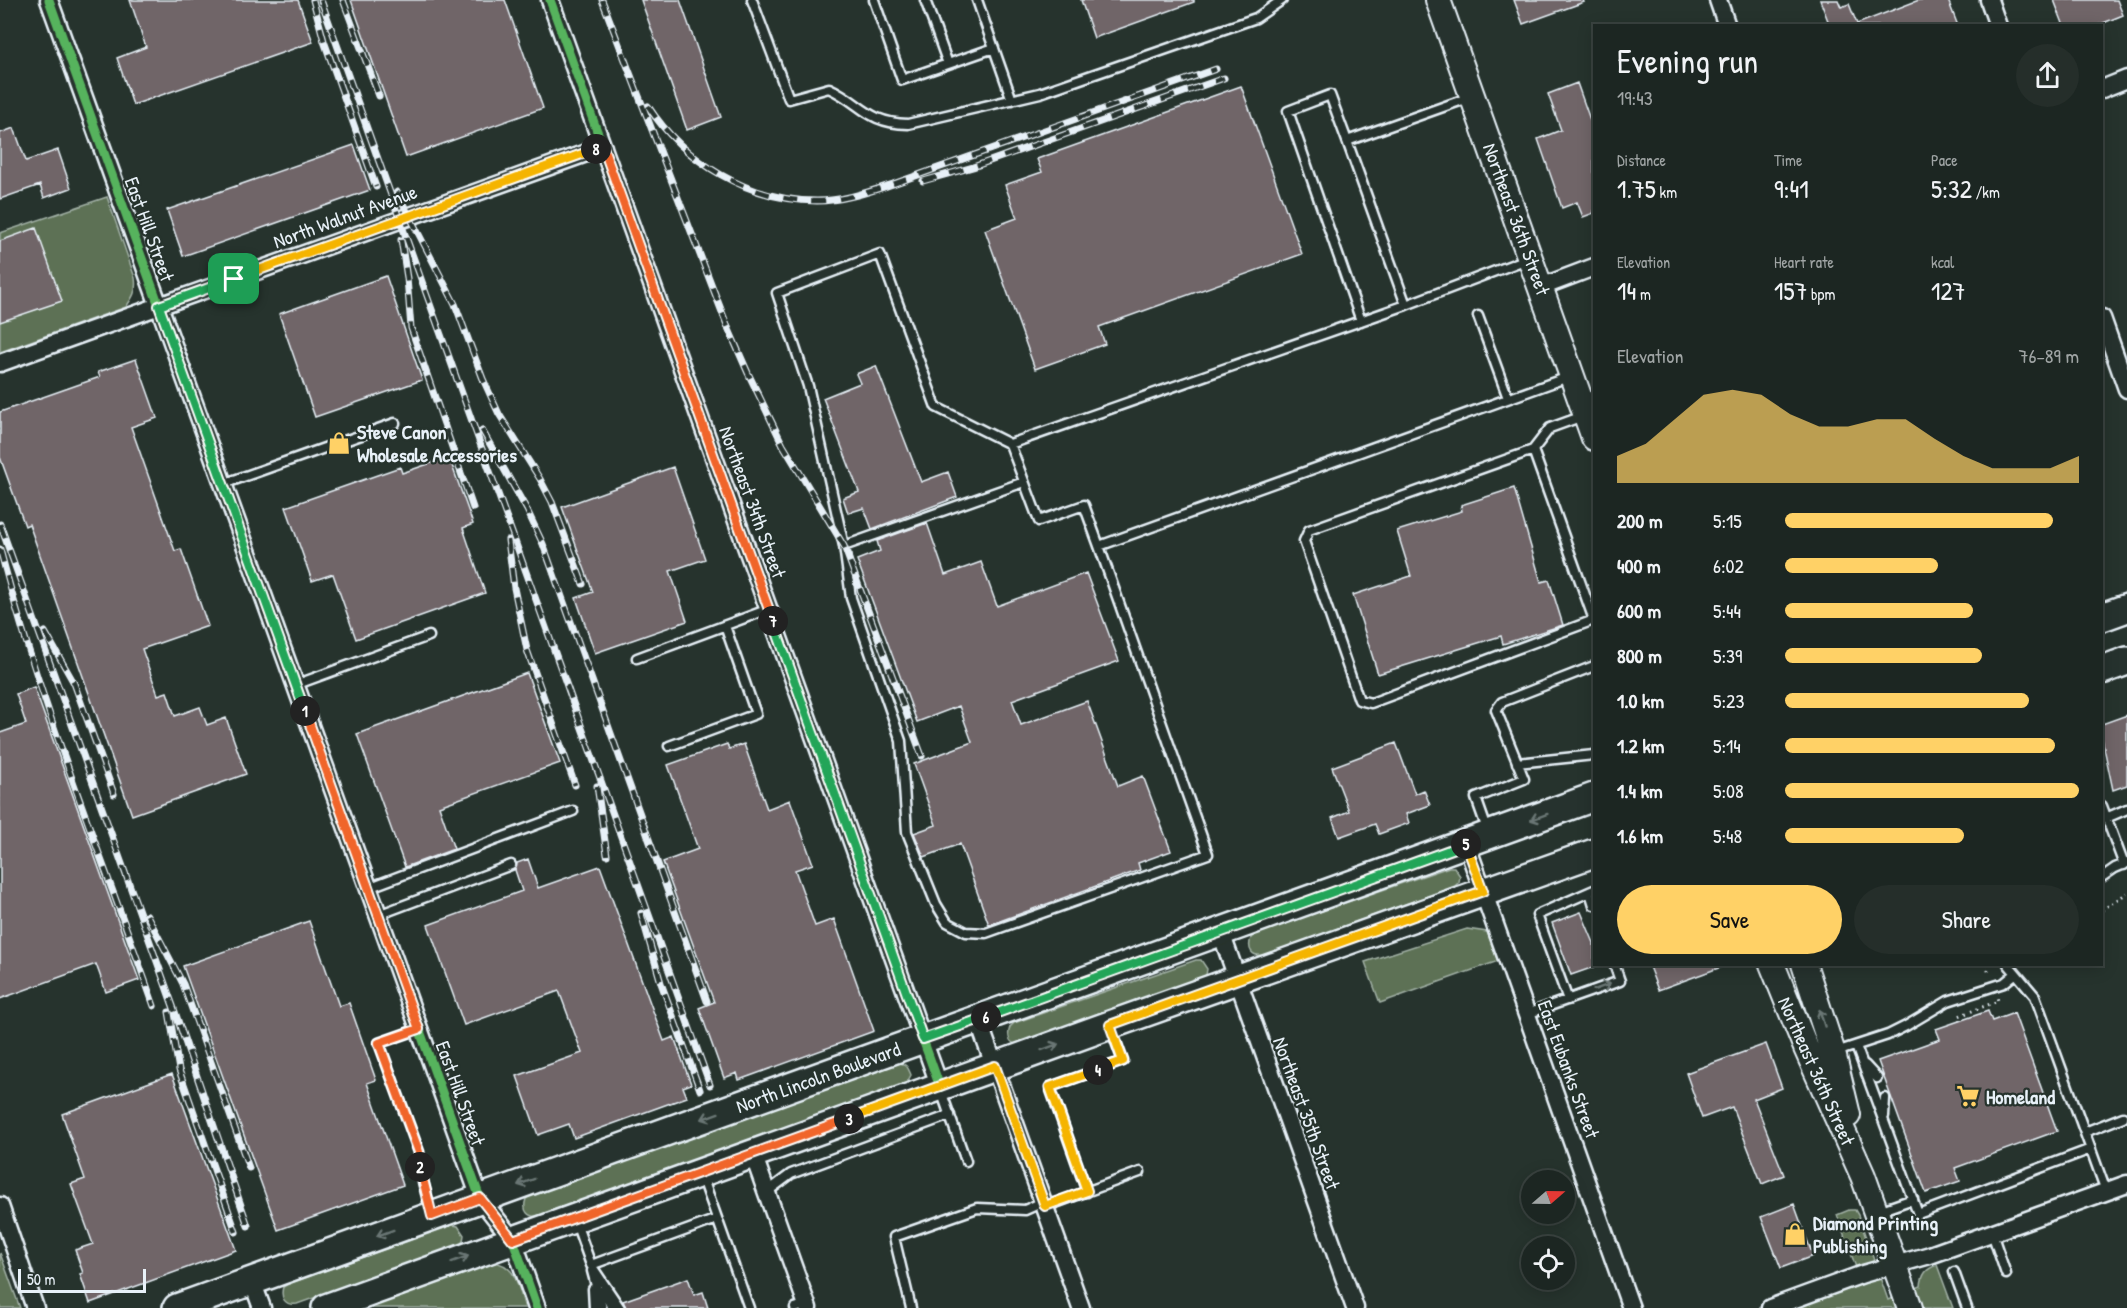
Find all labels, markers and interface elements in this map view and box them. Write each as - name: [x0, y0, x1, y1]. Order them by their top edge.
- text: Evening run: [1617, 39, 1758, 83]
- button: share: [2016, 44, 2079, 107]
- text: 19:43: [1617, 84, 1653, 111]
- pin: 8: [581, 134, 611, 164]
- text: 8: [593, 138, 599, 160]
- street label: Northeast 36th Street: [1477, 139, 1557, 300]
- text: Distance: [1617, 149, 1666, 171]
- text: Time: [1774, 149, 1802, 171]
- text: Pace: [1931, 149, 1958, 171]
- text: 1.75: [1617, 171, 1656, 206]
- text: 9:41: [1774, 171, 1809, 206]
- text: 5:32: [1931, 171, 1972, 206]
- street label: East Hill Street: [119, 173, 182, 286]
- street label: North Walnut Avenue: [269, 177, 421, 255]
- text: km: [1656, 181, 1677, 203]
- text: /km: [1972, 181, 2000, 203]
- text: Elevation: [1617, 251, 1670, 273]
- text: Heart rate: [1774, 251, 1834, 273]
- text: kcal: [1931, 251, 1954, 273]
- pin: [208, 253, 259, 304]
- icon: arrive: [217, 262, 250, 295]
- text: 14: [1617, 273, 1636, 308]
- text: 157: [1774, 273, 1807, 308]
- text: 127: [1931, 273, 1965, 308]
- text: m: [1636, 283, 1651, 305]
- text: bpm: [1807, 283, 1835, 305]
- text: Elevation: [1617, 342, 1683, 369]
- text: 76–89 m: [2019, 342, 2079, 369]
- place label: Steve Canon Wholesale Accessories: [357, 418, 517, 468]
- street label: Northeast 34th Street: [713, 422, 793, 583]
- shop icon: Steve Canon Wholesale Accessories: [326, 430, 352, 456]
- text: 200 m: [1617, 507, 1662, 534]
- text: 5:15: [1713, 507, 1742, 534]
- text: 400 m: [1617, 552, 1661, 579]
- text: 6:02: [1713, 552, 1744, 579]
- text: 600 m: [1617, 597, 1661, 624]
- text: 5:44: [1713, 597, 1741, 624]
- pin: 7: [758, 606, 788, 636]
- text: 7: [769, 610, 777, 632]
- text: 800 m: [1617, 642, 1662, 669]
- text: 5:39: [1713, 642, 1742, 669]
- text: 1.0 km: [1617, 687, 1664, 714]
- text: 5:23: [1713, 687, 1744, 714]
- pin: 1: [290, 696, 320, 726]
- text: 1: [302, 700, 308, 722]
- text: 1.2 km: [1617, 732, 1664, 759]
- text: 5:14: [1713, 732, 1741, 759]
- text: 1.4 km: [1617, 777, 1663, 804]
- text: 5:08: [1713, 777, 1744, 804]
- one-way arrow: [1531, 813, 1549, 824]
- text: 1.6 km: [1617, 822, 1663, 849]
- text: 5:48: [1713, 822, 1742, 849]
- pin: 5: [1451, 829, 1481, 859]
- text: 5: [1463, 833, 1469, 855]
- button: Save: [1617, 885, 1842, 954]
- button: Share: [1854, 885, 2079, 954]
- one-way arrow: [1592, 981, 1611, 992]
- street label: Northeast 36th Street: [1772, 992, 1862, 1151]
- street label: East Eubanks Street: [1532, 996, 1607, 1143]
- pin: 6: [971, 1002, 1001, 1032]
- text: 6: [983, 1006, 989, 1028]
- one-way arrow: [1815, 1009, 1826, 1028]
- street label: Northeast 35th Street: [1267, 1033, 1348, 1194]
- street label: North Lincoln Boulevard: [732, 1035, 904, 1119]
- street label: East Hill Street: [430, 1037, 493, 1150]
- one-way arrow: [1040, 1040, 1059, 1051]
- pin: 4: [1083, 1055, 1113, 1085]
- text: 4: [1095, 1059, 1101, 1081]
- supermarket icon: Homeland: [1955, 1083, 1981, 1109]
- place label: Homeland: [1986, 1083, 2055, 1110]
- pin: 3: [834, 1104, 864, 1134]
- text: 3: [845, 1108, 853, 1130]
- one-way arrow: [701, 1111, 720, 1122]
- pin: 2: [405, 1152, 435, 1182]
- text: 2: [416, 1156, 424, 1178]
- north arrow: [1521, 1170, 1575, 1224]
- map controls: [1521, 1170, 1575, 1290]
- one-way arrow: [518, 1177, 536, 1188]
- place label: Diamond Printing Publishing: [1813, 1209, 1938, 1260]
- shop icon: Diamond Printing Publishing: [1782, 1221, 1808, 1247]
- one-way arrow: [376, 1228, 395, 1239]
- button: locate: [1521, 1236, 1575, 1290]
- one-way arrow: [450, 1253, 469, 1264]
- scale bar: [18, 1266, 146, 1294]
- text: 50 m: [27, 1268, 56, 1290]

